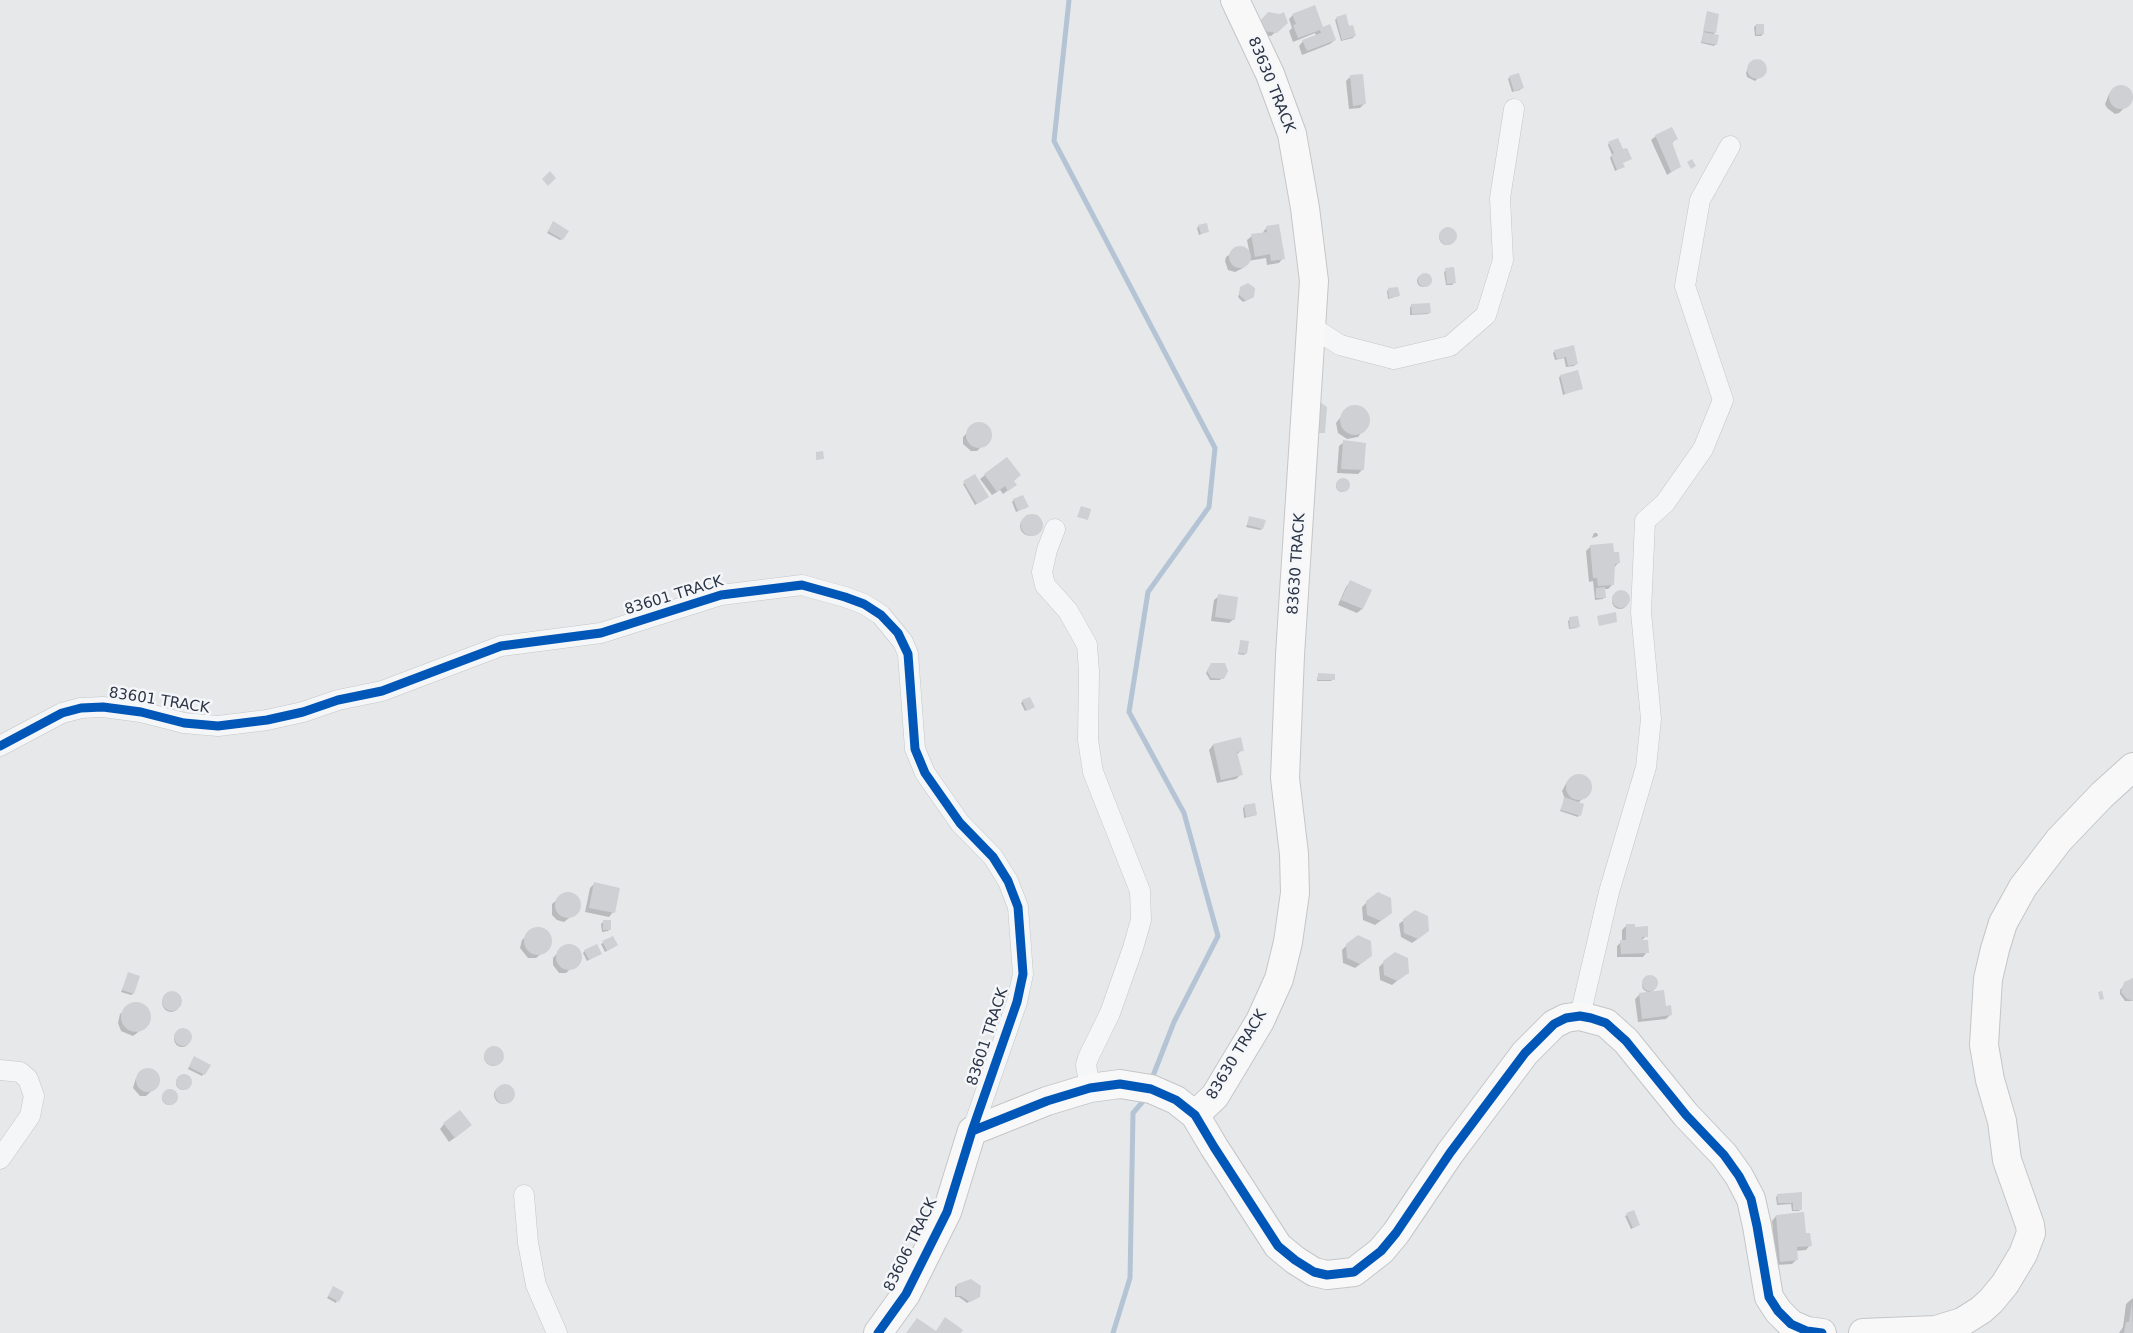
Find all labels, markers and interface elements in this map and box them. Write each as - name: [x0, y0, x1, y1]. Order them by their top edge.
- street label: 83630 TRACK: [1244, 34, 1298, 136]
- street label: 83630 TRACK: [1284, 513, 1310, 615]
- street label: 83601 TRACK: [623, 573, 725, 619]
- street label: 83601 TRACK: [107, 684, 211, 718]
- street label: 83601 TRACK: [964, 986, 1012, 1088]
- street label: 83630 TRACK: [1203, 1007, 1271, 1103]
- street label: 83606 TRACK: [881, 1195, 941, 1295]

